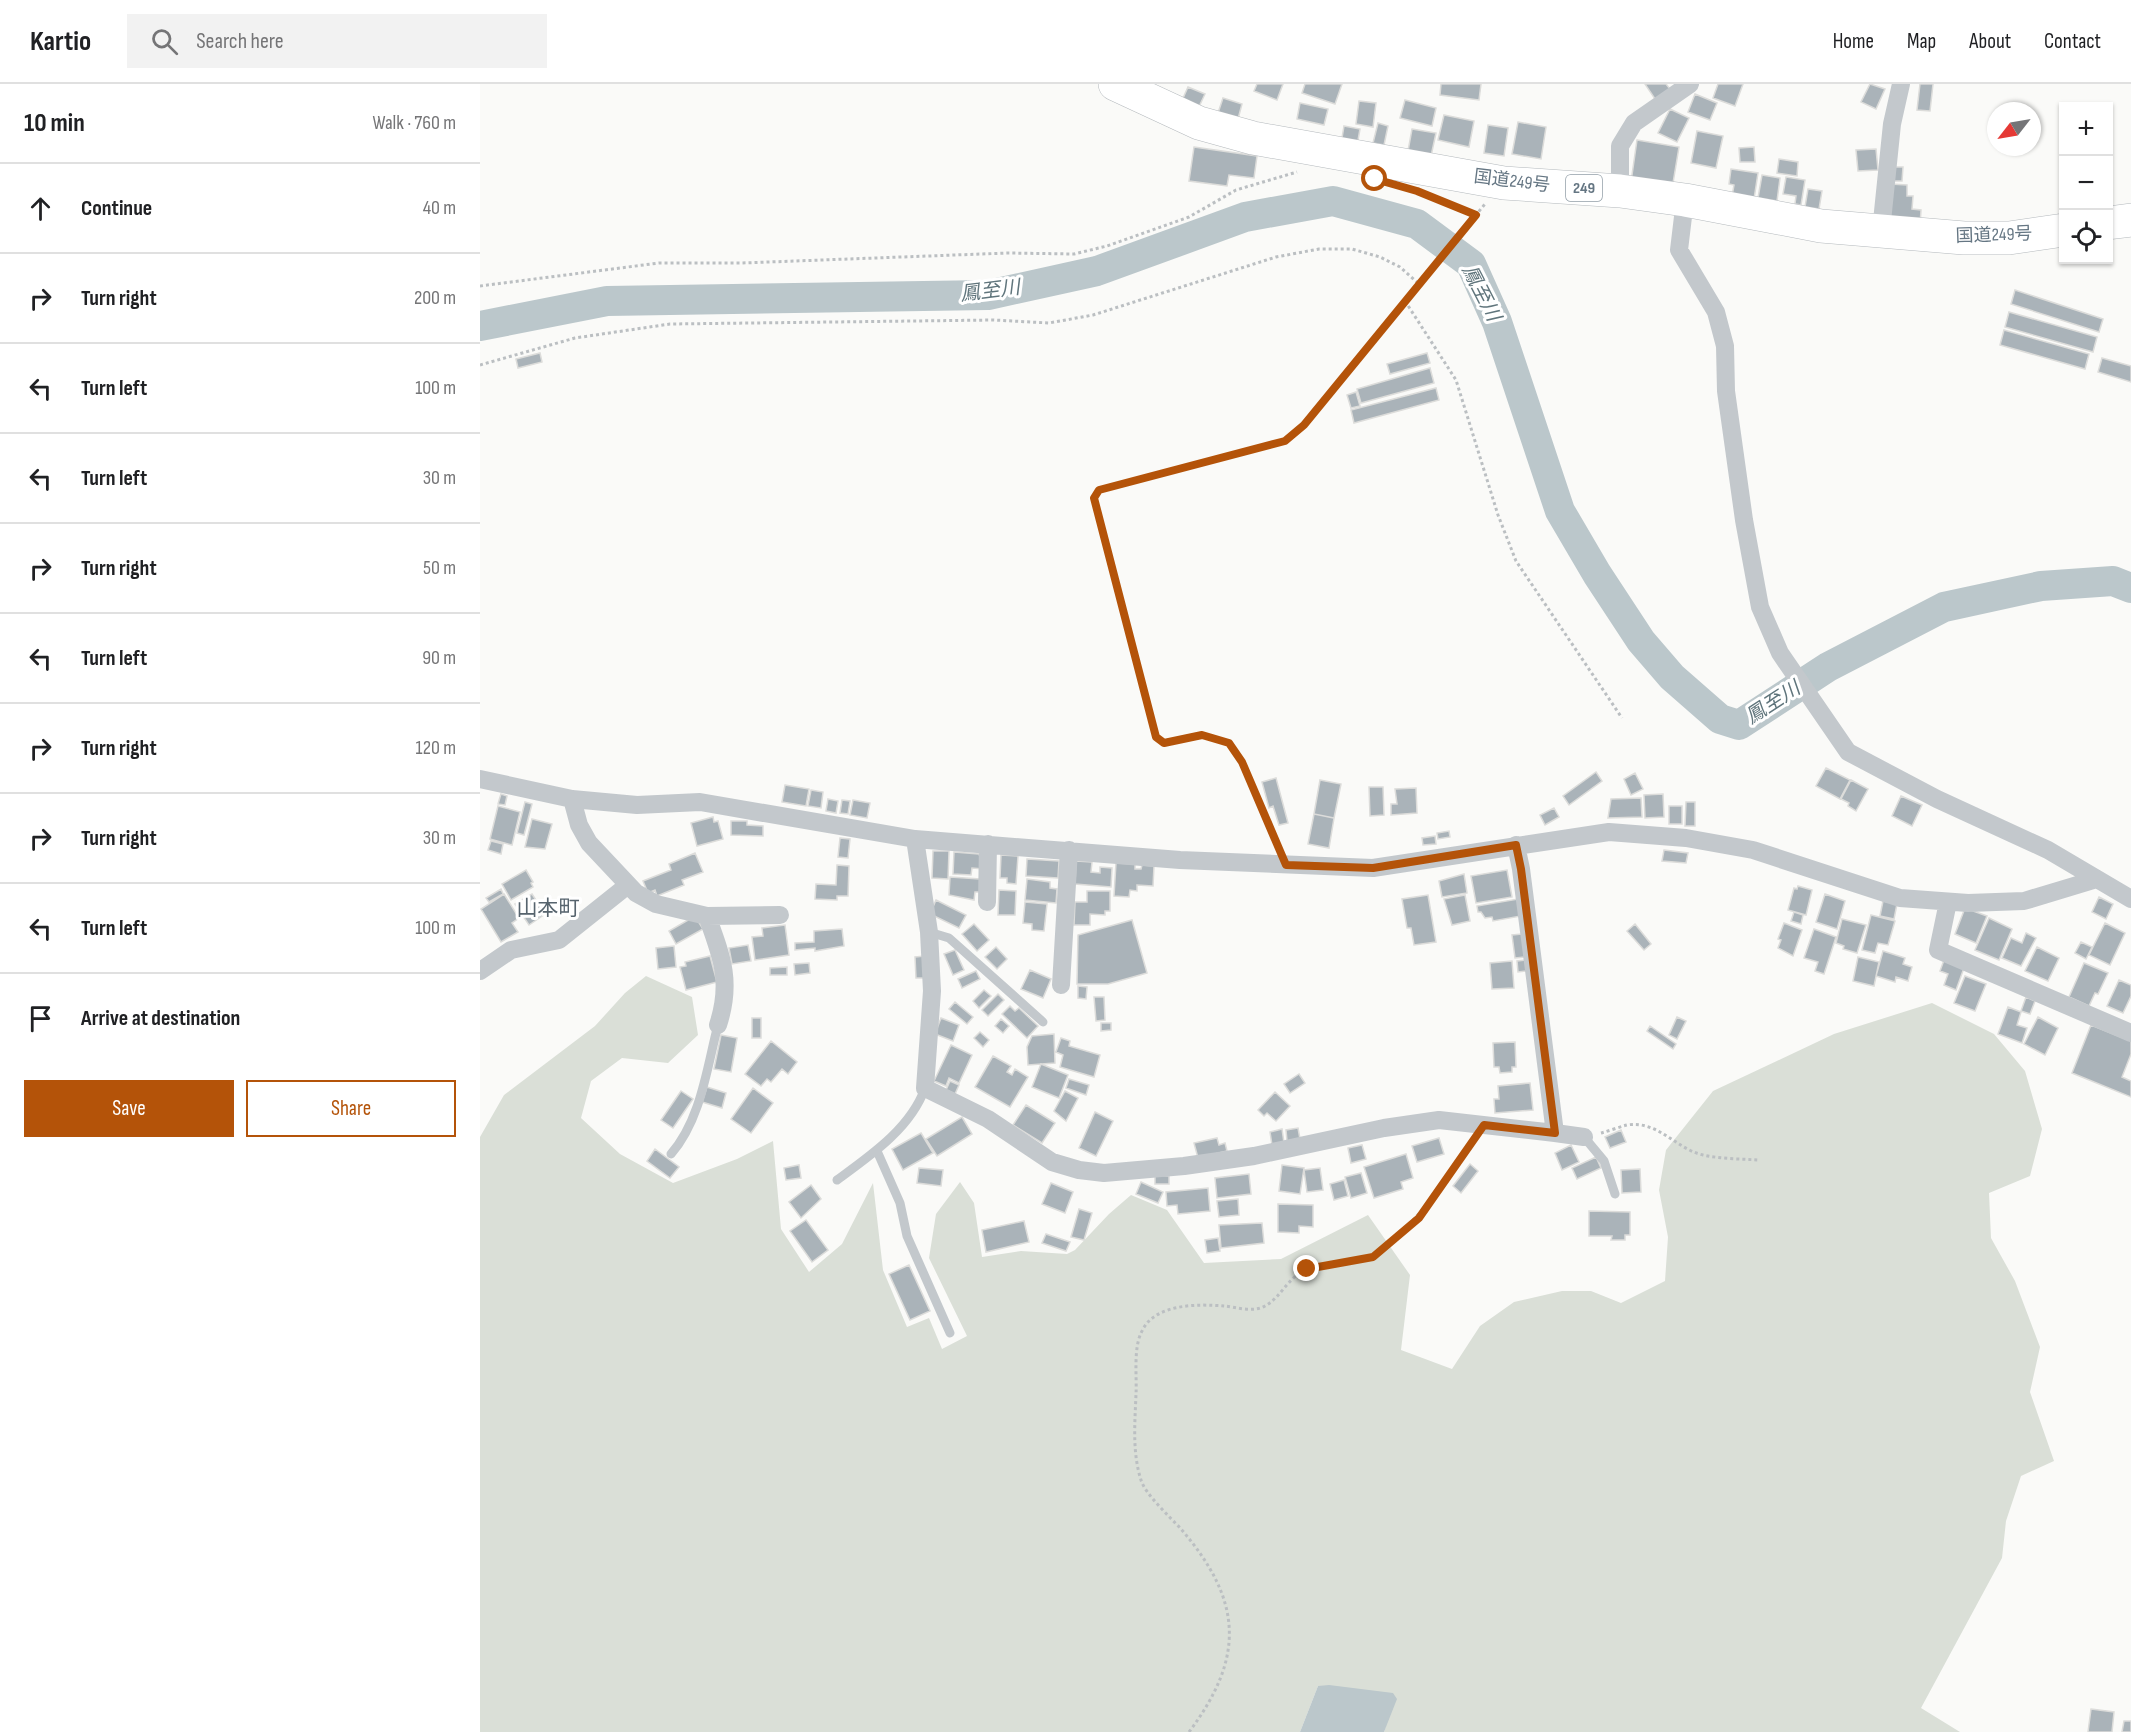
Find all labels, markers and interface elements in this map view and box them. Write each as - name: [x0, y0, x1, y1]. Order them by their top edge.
- search box: [127, 14, 547, 68]
- text: Kartio: [30, 25, 91, 58]
- icon: search: [148, 25, 181, 58]
- text: Search here: [196, 28, 284, 55]
- text: Home: [1833, 29, 1874, 54]
- text: Map: [1907, 29, 1936, 54]
- text: About: [1969, 29, 2011, 54]
- text: Contact: [2044, 29, 2101, 54]
- north arrow: [1987, 102, 2041, 156]
- map controls: [2059, 102, 2113, 264]
- button: +: [2059, 102, 2113, 156]
- text: 10 min: [24, 108, 85, 139]
- text: Walk · 760 m: [372, 111, 456, 135]
- button: −: [2059, 156, 2113, 210]
- route start: [1361, 165, 1387, 191]
- street label: 国道249号: [1473, 166, 1551, 196]
- road number: 249: [1566, 175, 1602, 201]
- icon: ahead: [24, 192, 57, 225]
- text: Continue: [81, 195, 152, 222]
- text: 40 m: [423, 196, 456, 220]
- button: locate: [2059, 210, 2113, 264]
- street label: 国道249号: [1955, 223, 2033, 247]
- water label: 鳳至川: [1457, 261, 1506, 327]
- water label: 鳳至川: [959, 275, 1023, 307]
- icon: right: [24, 282, 57, 315]
- text: Turn right: [81, 285, 157, 312]
- text: 200 m: [414, 286, 456, 310]
- icon: left: [24, 372, 57, 405]
- text: Turn left: [81, 375, 147, 402]
- text: 100 m: [415, 376, 456, 400]
- icon: left: [24, 462, 57, 495]
- text: Turn left: [81, 465, 147, 492]
- text: 30 m: [423, 466, 456, 490]
- icon: right: [24, 552, 57, 585]
- text: Turn right: [81, 555, 157, 582]
- text: 50 m: [423, 556, 456, 580]
- icon: left: [24, 642, 57, 675]
- text: Turn left: [81, 645, 147, 672]
- text: 90 m: [422, 646, 456, 670]
- water label: 鳳至川: [1741, 676, 1806, 729]
- icon: right: [24, 732, 57, 765]
- text: Turn right: [81, 735, 157, 762]
- text: 120 m: [416, 736, 456, 760]
- icon: right: [24, 822, 57, 855]
- text: Turn right: [81, 825, 157, 852]
- text: 30 m: [423, 826, 456, 850]
- district label: 山本町: [517, 896, 580, 921]
- icon: left: [24, 912, 57, 945]
- text: Turn left: [81, 915, 147, 942]
- text: 100 m: [415, 916, 456, 940]
- icon: arrive: [24, 1002, 57, 1035]
- text: Arrive at destination: [81, 1005, 240, 1032]
- button: Save: [24, 1080, 234, 1137]
- button: Share: [246, 1080, 456, 1137]
- route end: [1293, 1255, 1319, 1281]

